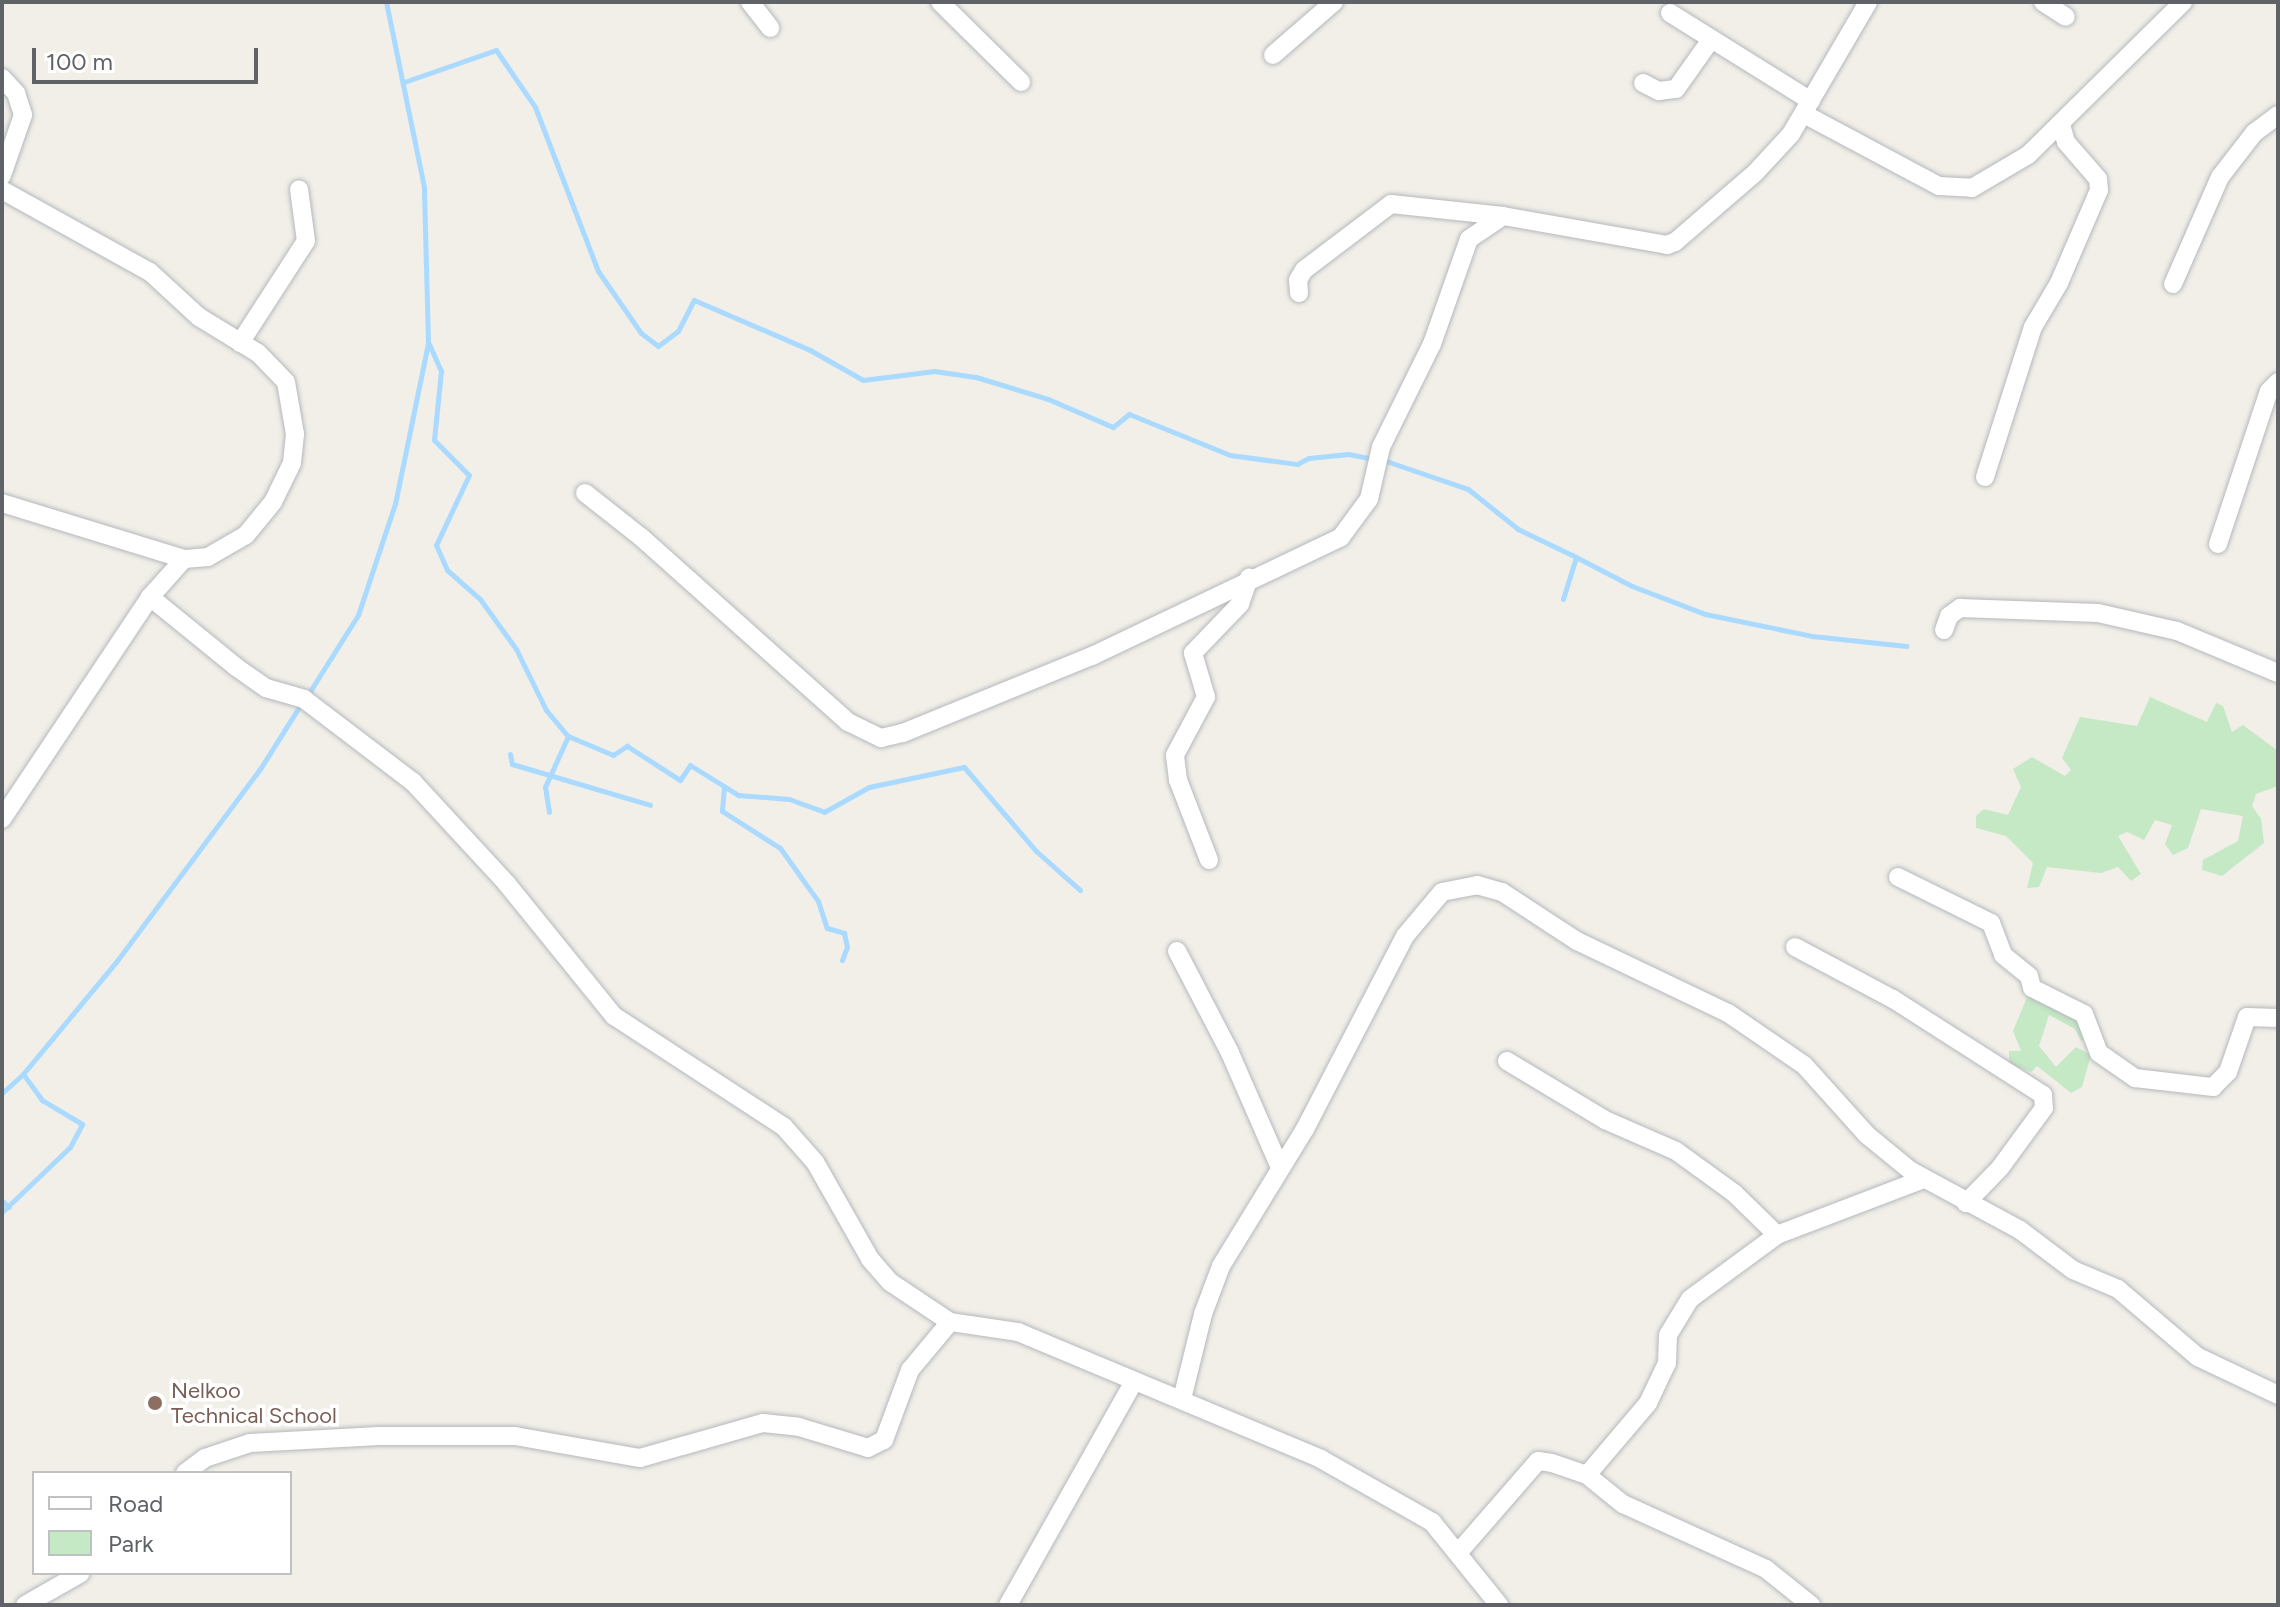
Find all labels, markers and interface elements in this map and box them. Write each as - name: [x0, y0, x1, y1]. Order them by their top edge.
- scale bar: [36, 32, 262, 82]
- text: 100 m: [46, 47, 113, 76]
- place label: Nelkoo Technical School: [171, 1377, 337, 1428]
- marker: Nelkoo Technical School: [146, 1394, 164, 1412]
- legend: [32, 1471, 292, 1575]
- text: Road: [108, 1489, 163, 1518]
- text: Park: [108, 1529, 154, 1558]

